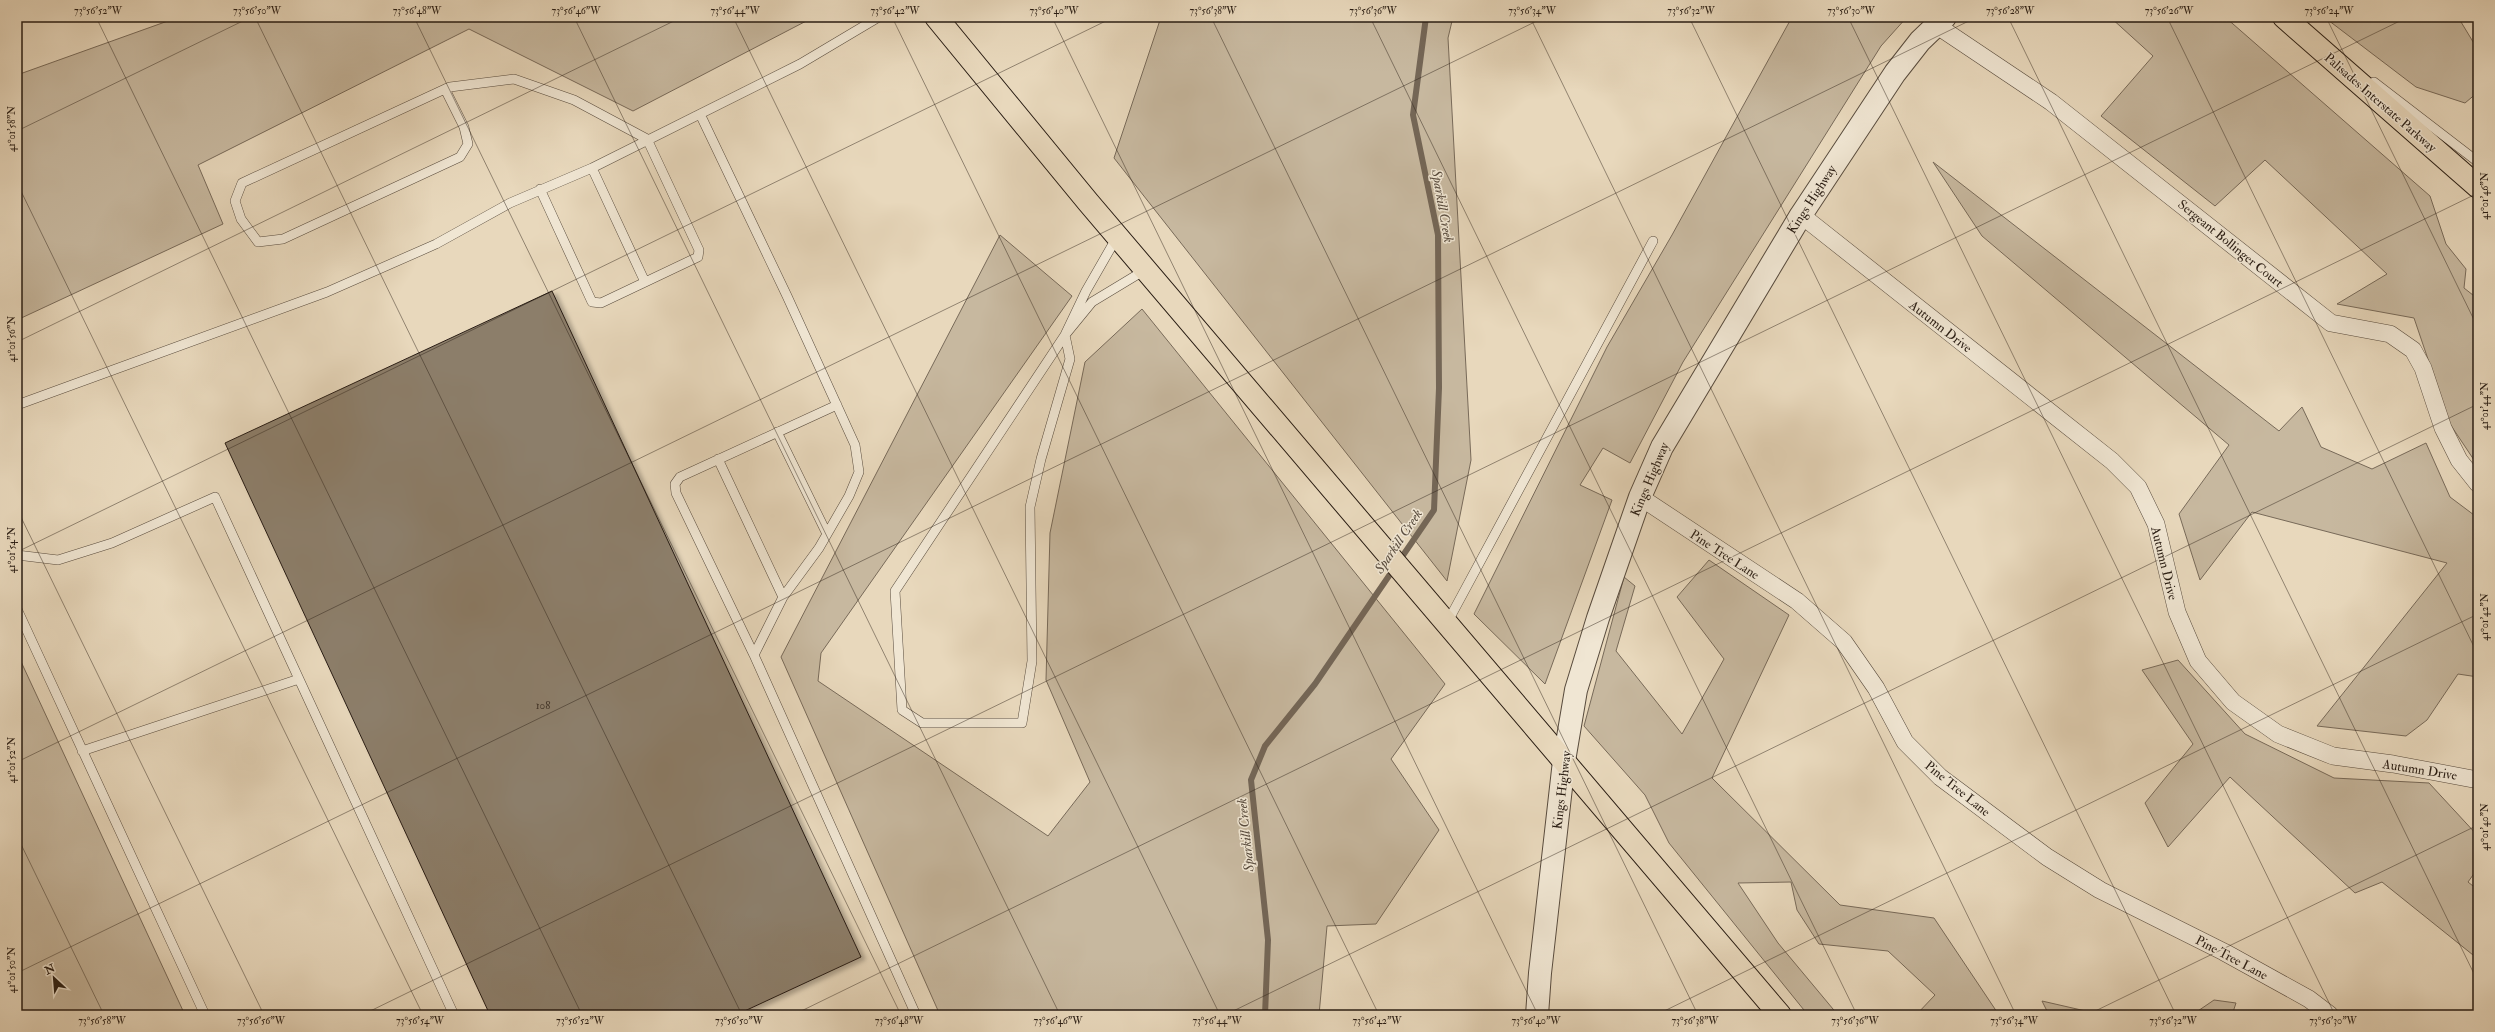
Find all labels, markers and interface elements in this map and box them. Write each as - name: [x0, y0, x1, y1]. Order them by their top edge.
- text: 73°56'52"W: [74, 5, 123, 17]
- text: 73°56'50"W: [233, 5, 282, 17]
- text: 73°56'48"W: [393, 5, 442, 17]
- text: 73°56'46"W: [552, 5, 601, 17]
- text: 73°56'44"W: [710, 5, 760, 17]
- text: 73°56'42"W: [871, 5, 920, 17]
- text: 73°56'40"W: [1030, 5, 1079, 17]
- text: 73°56'38"W: [1190, 5, 1237, 17]
- text: 73°56'36"W: [1349, 5, 1397, 17]
- text: 73°56'34"W: [1508, 5, 1557, 17]
- text: 73°56'32"W: [1667, 5, 1716, 17]
- text: 73°56'30"W: [1827, 5, 1876, 17]
- text: 73°56'28"W: [1986, 5, 2035, 17]
- text: 73°56'26"W: [2145, 5, 2194, 17]
- text: 73°56'24"W: [2305, 5, 2354, 17]
- street label: Palisades Interstate Parkway: [2320, 50, 2440, 157]
- text: 41°01'58"N: [6, 106, 18, 152]
- street label: Kings Highway: [1784, 162, 1841, 238]
- water label: Sparkill Creek: [1428, 167, 1457, 244]
- text: 41°01'46"N: [2479, 172, 2491, 220]
- street label: Sergeant Bollinger Court: [2175, 196, 2286, 291]
- street label: Autumn Drive: [1905, 297, 1975, 357]
- text: 41°01'56"N: [6, 316, 18, 362]
- text: 41°01'44"N: [2479, 382, 2491, 430]
- street label: Kings Highway: [1627, 440, 1674, 519]
- water label: Sparkill Creek: [1370, 506, 1426, 578]
- street label: Autumn Drive: [2147, 524, 2181, 602]
- street label: Pine Tree Lane: [1687, 526, 1763, 583]
- text: 41°01'54"N: [6, 527, 18, 573]
- text: 41°01'42"N: [2479, 593, 2491, 641]
- house number: 108: [536, 699, 550, 712]
- text: 41°01'52"N: [6, 737, 18, 783]
- street label: Kings Highway: [1549, 750, 1576, 830]
- street label: Autumn Drive: [2381, 756, 2459, 784]
- street label: Pine Tree Lane: [1921, 758, 1994, 820]
- water label: Sparkill Creek: [1233, 797, 1258, 874]
- text: 41°01'40"N: [2479, 803, 2491, 851]
- street label: Pine Tree Lane: [2193, 932, 2271, 984]
- text: 41°01'50"N: [6, 947, 18, 993]
- north arrow: [34, 958, 74, 998]
- text: N: [42, 961, 58, 978]
- text: 73°56'58"W: [78, 1015, 127, 1027]
- text: 73°56'56"W: [237, 1015, 286, 1027]
- text: 73°56'54"W: [396, 1015, 445, 1027]
- text: 73°56'52"W: [556, 1015, 605, 1027]
- text: 73°56'50"W: [715, 1015, 764, 1027]
- text: 73°56'48"W: [875, 1015, 924, 1027]
- text: 73°56'46"W: [1034, 1015, 1083, 1027]
- text: 73°56'44"W: [1192, 1015, 1242, 1027]
- text: 73°56'42"W: [1353, 1015, 1402, 1027]
- text: 73°56'40"W: [1512, 1015, 1561, 1027]
- text: 73°56'38"W: [1672, 1015, 1719, 1027]
- text: 73°56'36"W: [1831, 1015, 1879, 1027]
- text: 73°56'34"W: [1990, 1015, 2039, 1027]
- text: 73°56'32"W: [2149, 1015, 2198, 1027]
- text: 73°56'30"W: [2309, 1015, 2358, 1027]

